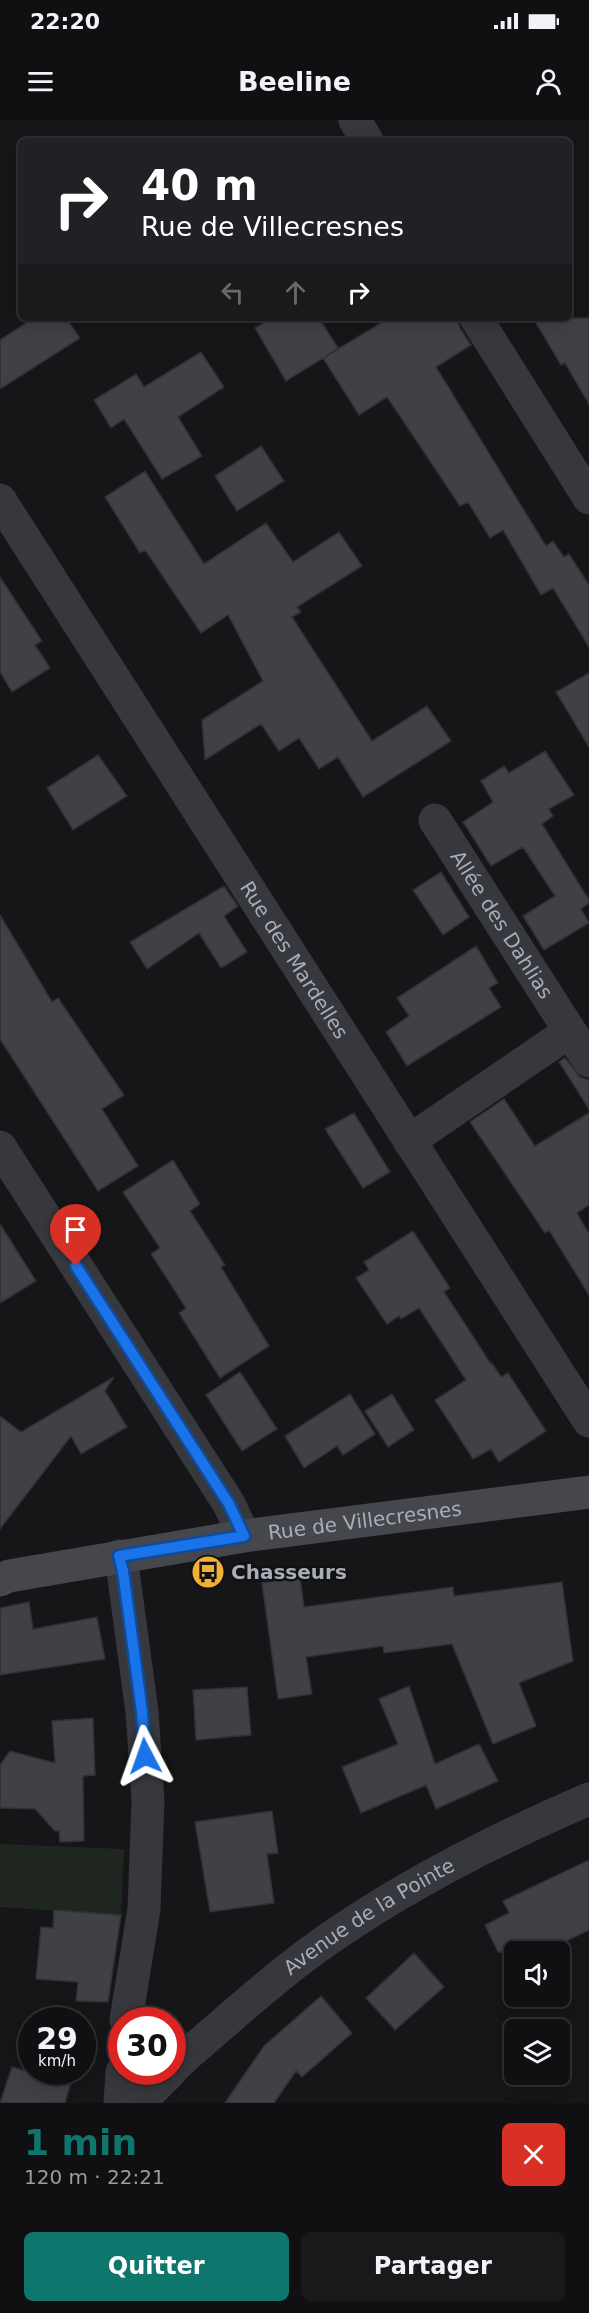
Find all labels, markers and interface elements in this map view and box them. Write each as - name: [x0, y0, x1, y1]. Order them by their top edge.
- text: 22:20: [30, 9, 100, 34]
- icon: menu: [24, 65, 57, 98]
- icon: person: [532, 65, 565, 98]
- text: Beeline: [238, 66, 351, 97]
- text: 40 m: [141, 161, 258, 210]
- icon: right: [42, 162, 120, 240]
- text: Rue de Villecresnes: [141, 211, 404, 242]
- icon: left: [216, 276, 249, 309]
- icon: ahead: [279, 276, 312, 309]
- icon: right: [342, 276, 375, 309]
- street label: Allée des Dahlias: [445, 846, 558, 1003]
- street label: Rue des Mardelles: [235, 877, 353, 1043]
- pin: [50, 1204, 101, 1266]
- icon: arrive: [59, 1213, 92, 1246]
- street label: Rue de Villecresnes: [267, 1496, 463, 1545]
- bus stop icon: Chasseurs: [190, 1554, 226, 1590]
- place label: Chasseurs: [231, 1560, 347, 1584]
- position arrow: [113, 1724, 177, 1788]
- street label: Avenue de la Pointe: [279, 1853, 459, 1980]
- map controls: [504, 1941, 570, 2085]
- button: sound: [504, 1941, 570, 2007]
- speed limit sign: 30: [108, 2007, 186, 2085]
- button: layers: [504, 2019, 570, 2085]
- text: 29: [36, 2021, 78, 2056]
- text: km/h: [38, 2052, 76, 2070]
- text: 1 min: [24, 2122, 137, 2163]
- button: close: [502, 2123, 565, 2186]
- text: 120 m · 22:21: [24, 2165, 165, 2189]
- button: Quitter: [24, 2232, 289, 2301]
- button: Partager: [301, 2232, 565, 2301]

